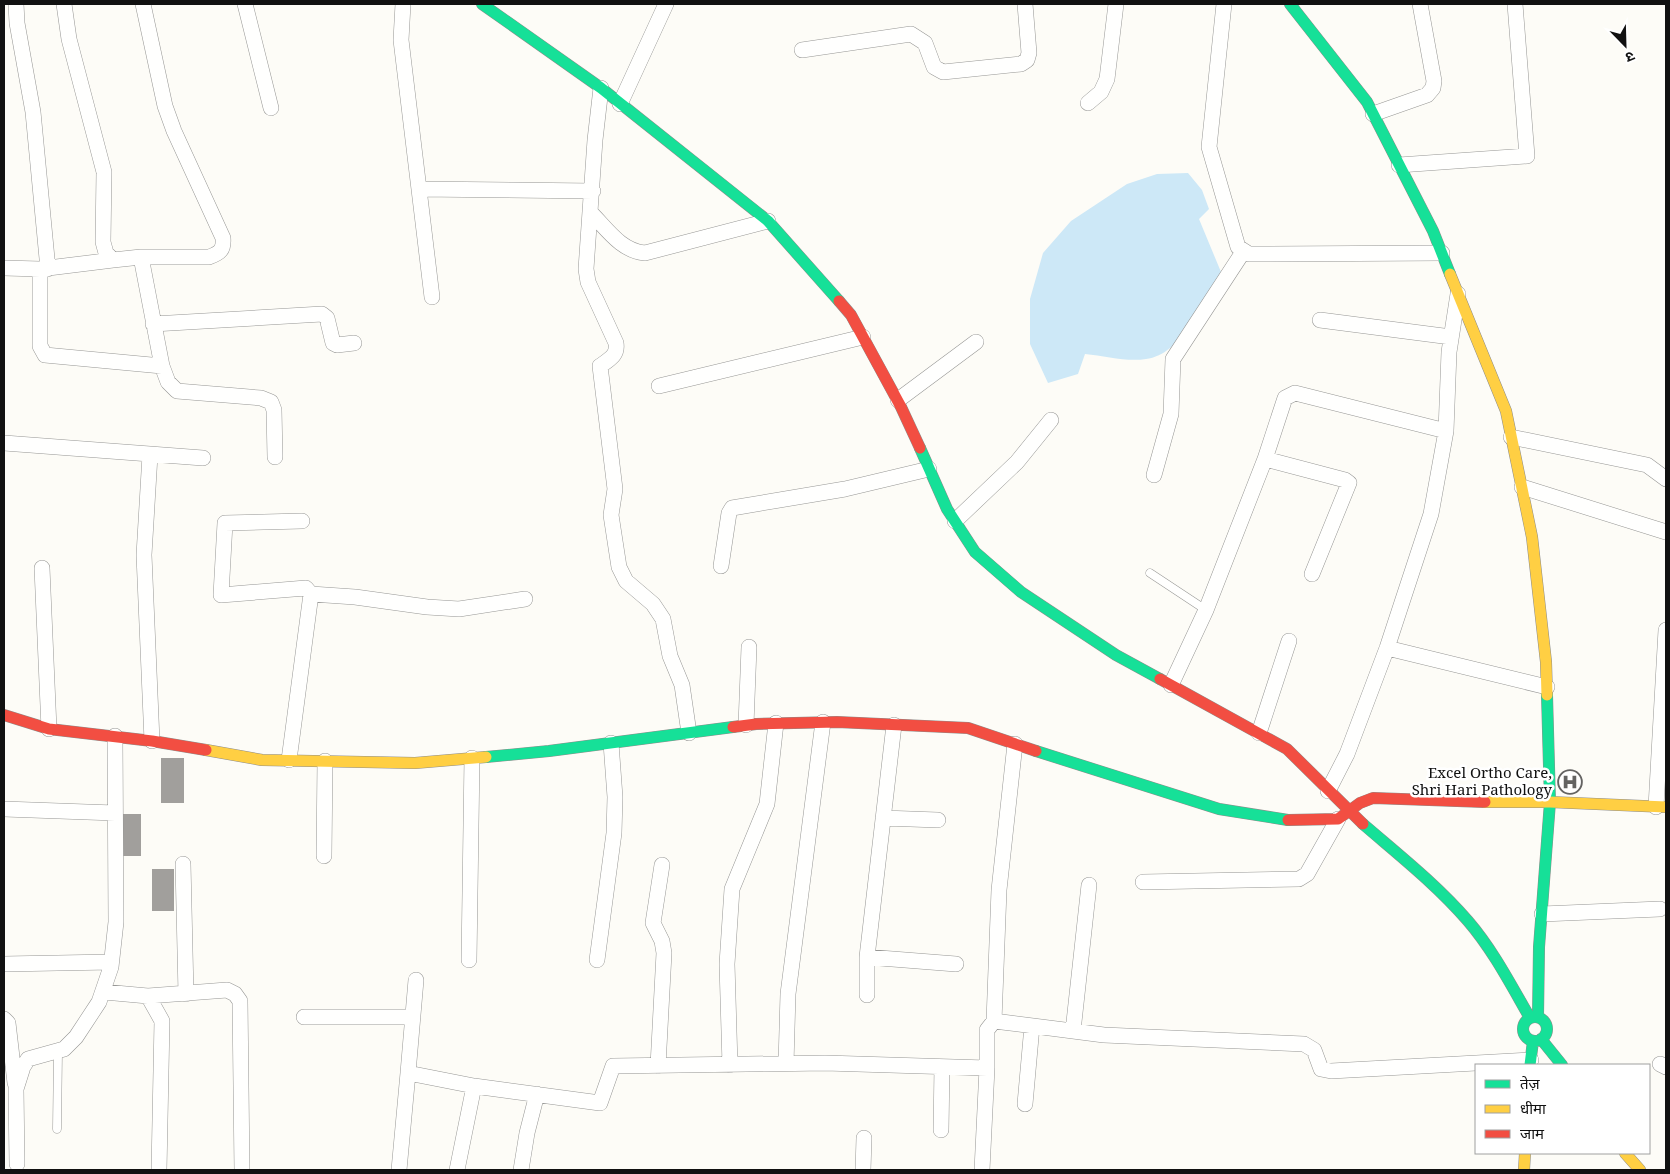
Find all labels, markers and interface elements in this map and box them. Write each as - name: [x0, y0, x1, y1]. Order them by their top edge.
- north arrow: [1600, 20, 1650, 70]
- text: उ: [1622, 47, 1638, 68]
- place label: Excel Ortho Care, Shri Hari Pathology: [1412, 762, 1553, 799]
- hospital icon: Excel Ortho Care, Shri Hari Pathology: [1557, 769, 1583, 795]
- legend: [1475, 1064, 1650, 1154]
- text: तेज़: [1520, 1073, 1541, 1093]
- text: धीमा: [1520, 1098, 1547, 1118]
- text: जाम: [1520, 1123, 1545, 1143]

